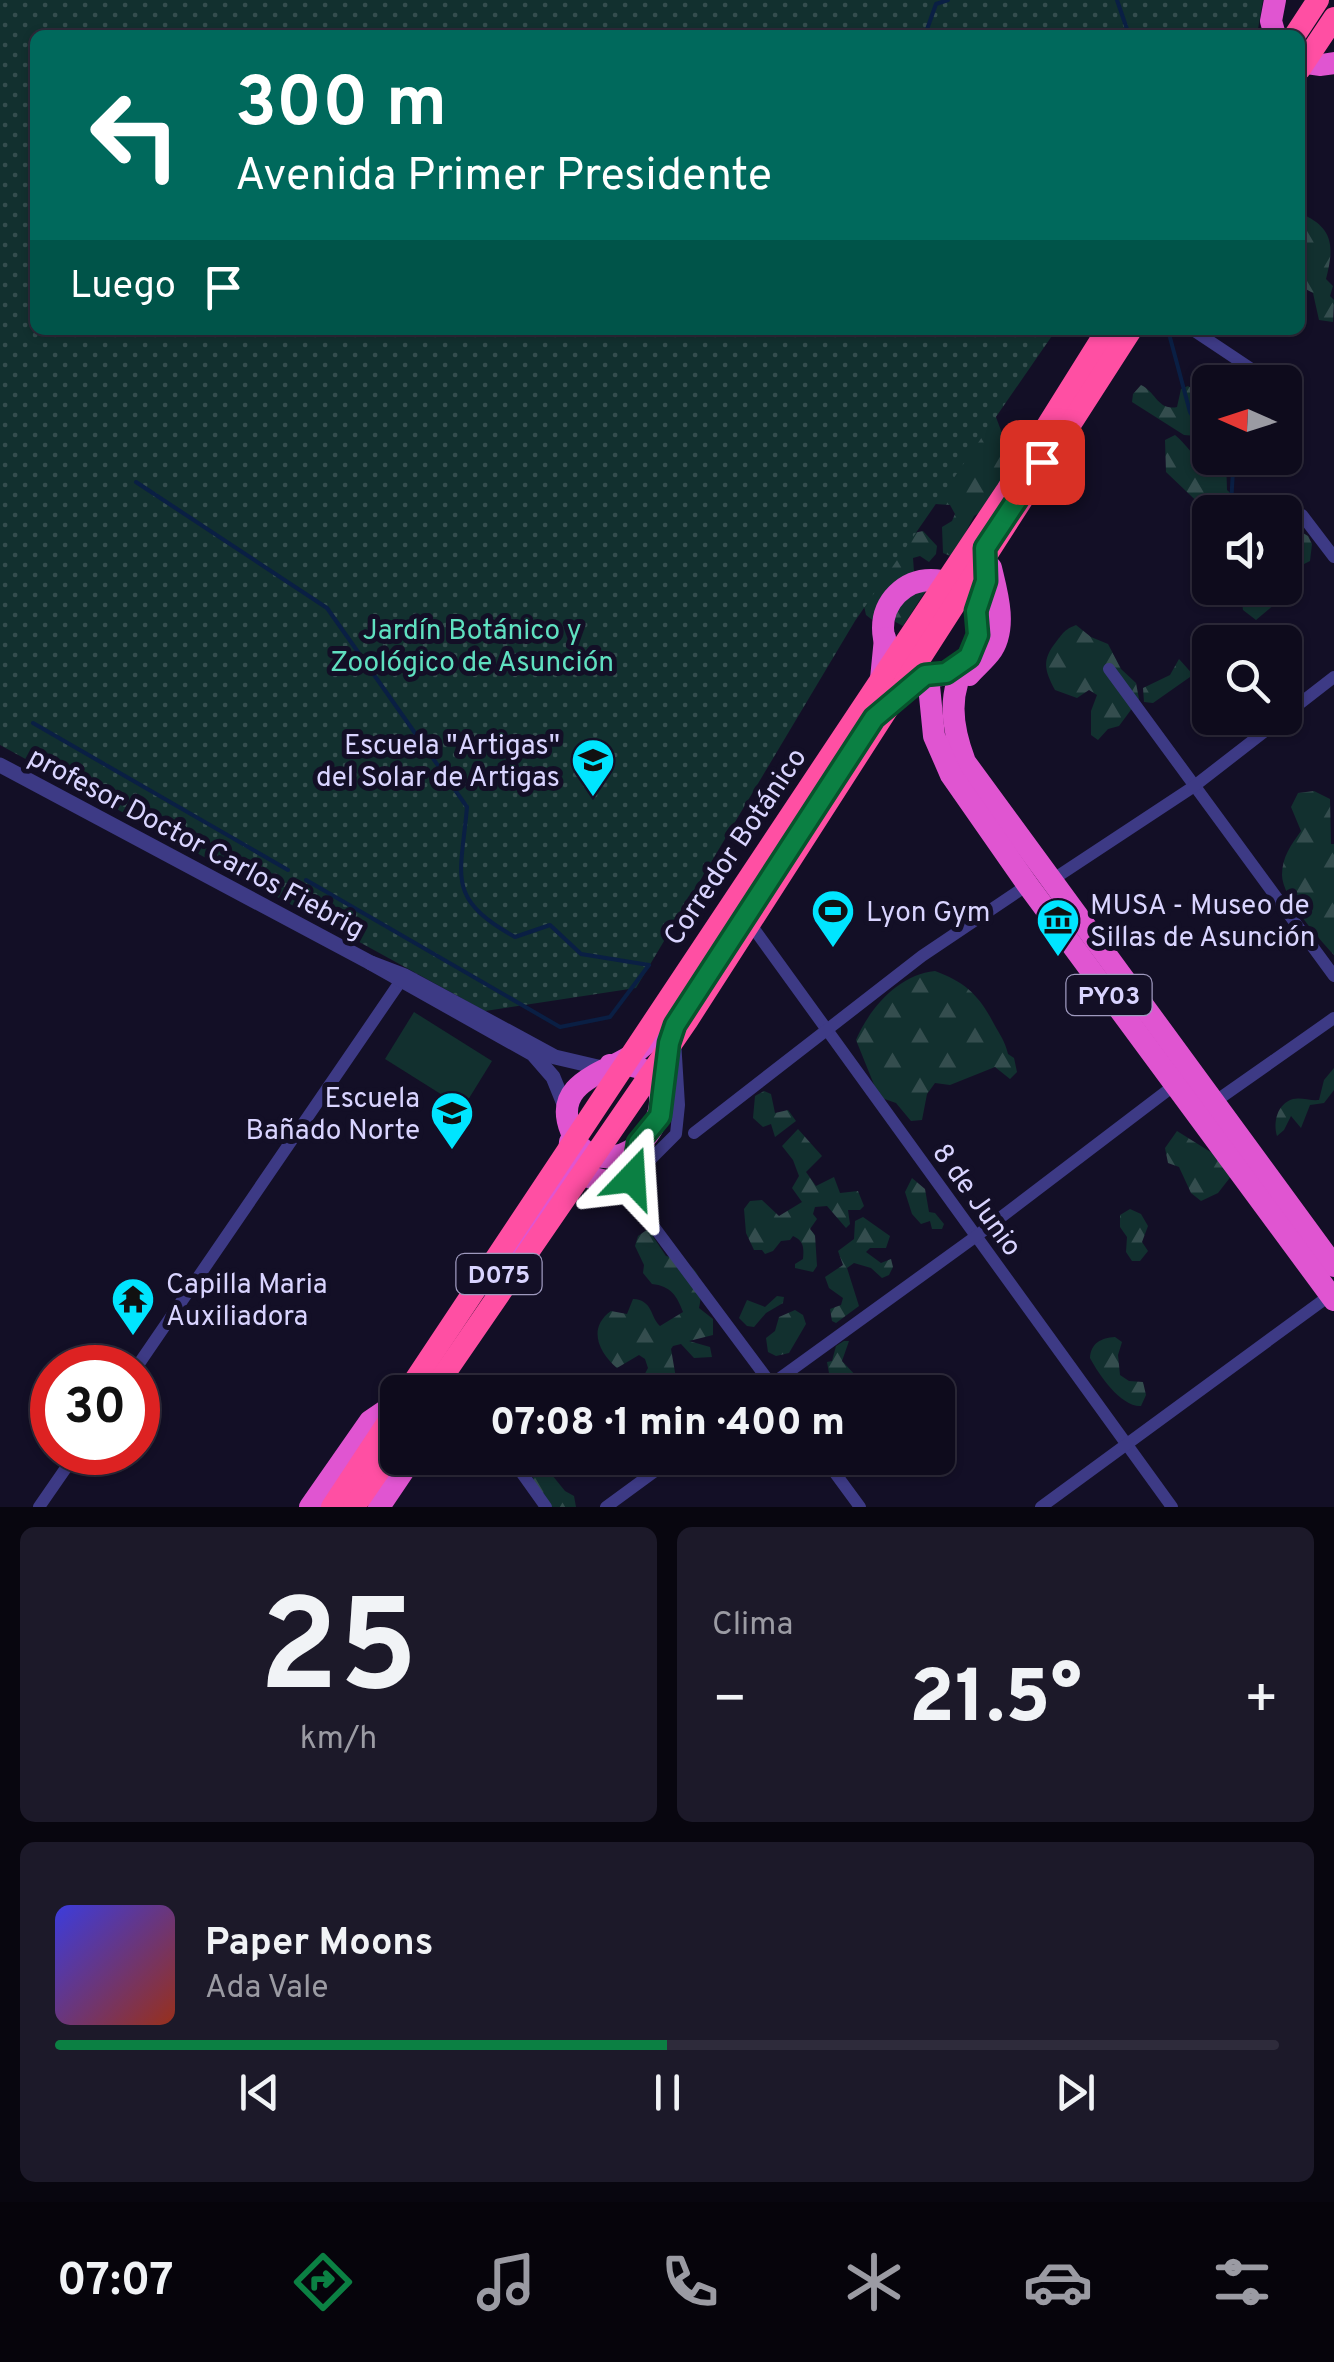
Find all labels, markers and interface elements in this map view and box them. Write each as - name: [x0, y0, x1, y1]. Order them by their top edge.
- text: 300 m: [235, 62, 447, 151]
- icon: left: [70, 70, 200, 200]
- text: Avenida Primer Presidente: [235, 149, 772, 206]
- icon: arrive: [196, 260, 251, 315]
- text: Luego: [70, 263, 176, 312]
- north arrow: [1192, 365, 1302, 475]
- map controls: [1192, 365, 1302, 735]
- pin: [1000, 420, 1085, 505]
- icon: arrive: [1015, 435, 1070, 490]
- button: sound: [1192, 495, 1302, 605]
- park label: Jardín Botánico y Zoológico de Asunción: [330, 614, 614, 682]
- button: search: [1192, 625, 1302, 735]
- place label: Escuela "Artigas" del Solar de Artigas: [316, 729, 560, 797]
- school or university icon: Escuela "Artigas" del Solar de Artigas: [570, 737, 616, 798]
- street label: profesor Doctor Carlos Fiebrig: [21, 741, 370, 949]
- street label: Corredor Botánico: [657, 742, 816, 953]
- sports icon: Lyon Gym: [810, 888, 856, 949]
- place label: MUSA - Museo de Sillas de Asunción: [1090, 889, 1316, 957]
- place label: Lyon Gym: [866, 896, 991, 932]
- museum icon: MUSA - Museo de Sillas de Asunción: [1035, 897, 1081, 958]
- road number: PY03: [1066, 975, 1152, 1015]
- place label: Escuela Bañado Norte: [245, 1082, 420, 1150]
- school or university icon: Escuela Bañado Norte: [429, 1090, 475, 1151]
- position arrow: [580, 1126, 684, 1230]
- street label: 8 de Junio: [923, 1137, 1029, 1264]
- road number: D075: [456, 1254, 542, 1294]
- place label: Capilla Maria Auxiliadora: [166, 1268, 327, 1336]
- temple icon: Capilla Maria Auxiliadora: [110, 1276, 156, 1337]
- speed limit sign: 30: [30, 1345, 160, 1475]
- text: 07:08 · 1 min · 400 m: [490, 1400, 845, 1449]
- text: 25: [259, 1572, 418, 1737]
- text: Clima: [712, 1606, 793, 1646]
- text: 21.5°: [909, 1654, 1082, 1749]
- text: −: [712, 1667, 747, 1737]
- text: +: [1244, 1667, 1279, 1737]
- text: km/h: [300, 1720, 377, 1760]
- text: Paper Moons: [205, 1920, 434, 1969]
- text: Ada Vale: [205, 1969, 329, 2009]
- icon: previous: [232, 2065, 287, 2120]
- icon: pause: [640, 2065, 695, 2120]
- icon: next: [1048, 2065, 1103, 2120]
- icon: directions: [288, 2247, 358, 2317]
- icon: music: [471, 2247, 541, 2317]
- icon: phone: [655, 2247, 725, 2317]
- icon: climate: [839, 2247, 909, 2317]
- icon: car: [1023, 2247, 1093, 2317]
- icon: filters: [1207, 2247, 1277, 2317]
- text: 07:07: [57, 2254, 174, 2311]

